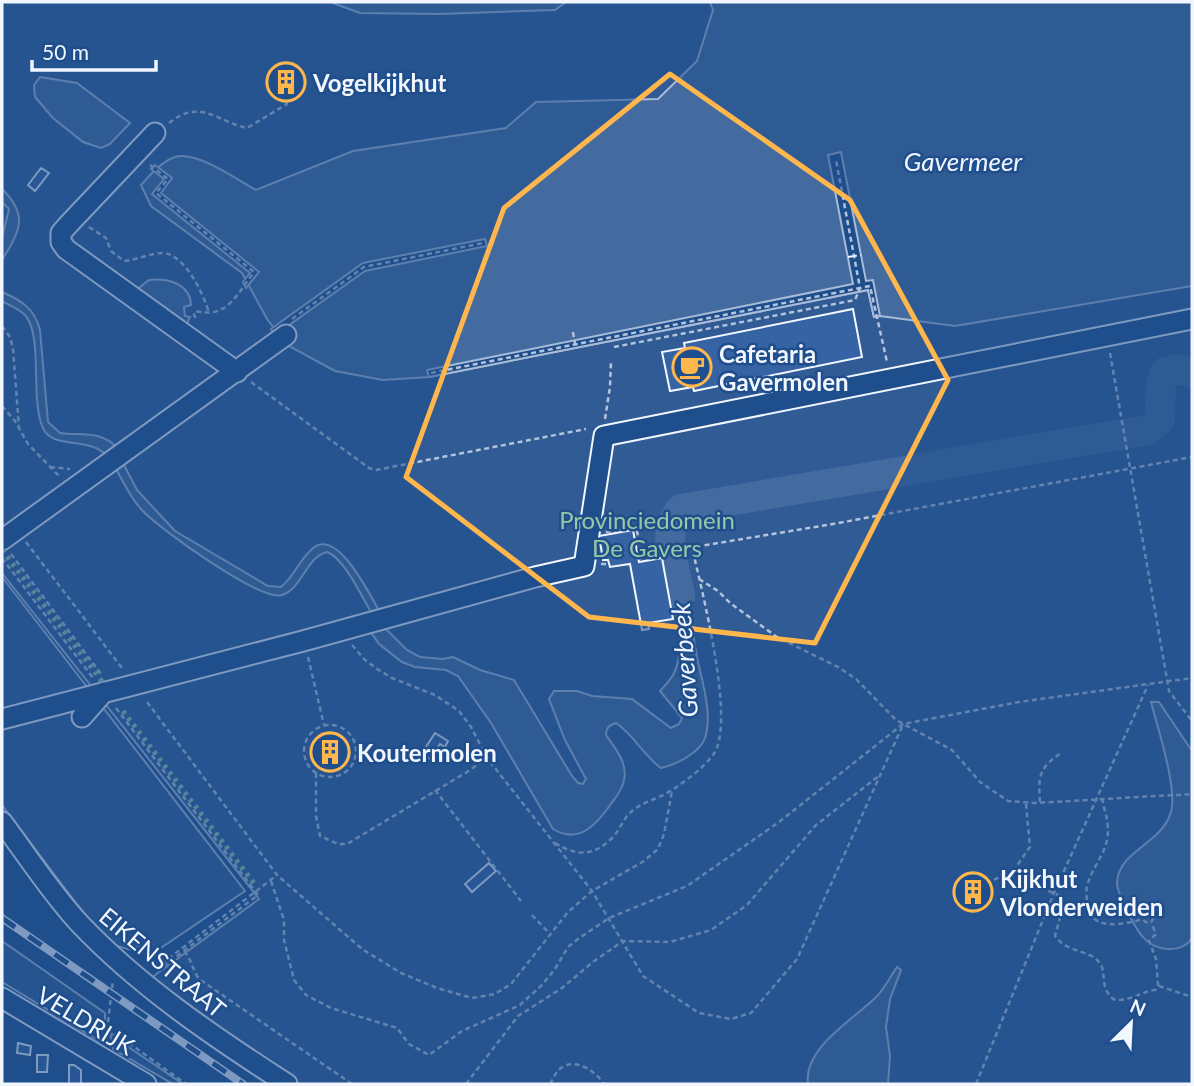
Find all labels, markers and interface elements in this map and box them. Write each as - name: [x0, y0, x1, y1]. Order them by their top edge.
- scale bar: [32, 28, 156, 72]
- text: 50 m: [42, 39, 89, 64]
- building icon: Vogelkijkhut: [265, 61, 307, 103]
- place label: Vogelkijkhut: [312, 68, 447, 97]
- water label: Gavermeer: [904, 145, 1023, 177]
- place label: Cafetaria Gavermolen: [719, 339, 849, 396]
- cafe icon: Cafetaria Gavermolen: [671, 346, 713, 388]
- park label: Provinciedomein De Gavers: [559, 505, 735, 562]
- water label: Gaverbeek: [664, 601, 704, 719]
- building icon: Koutermolen: [309, 731, 351, 773]
- place label: Koutermolen: [357, 738, 497, 767]
- place label: Kijkhut Vlonderweiden: [999, 864, 1163, 921]
- building icon: Kijkhut Vlonderweiden: [952, 871, 994, 913]
- street label: EIKENSTRAAT: [94, 901, 232, 1023]
- street label: VELDRIJK: [32, 980, 140, 1060]
- north arrow: [1096, 988, 1166, 1058]
- text: N: [1127, 994, 1149, 1020]

